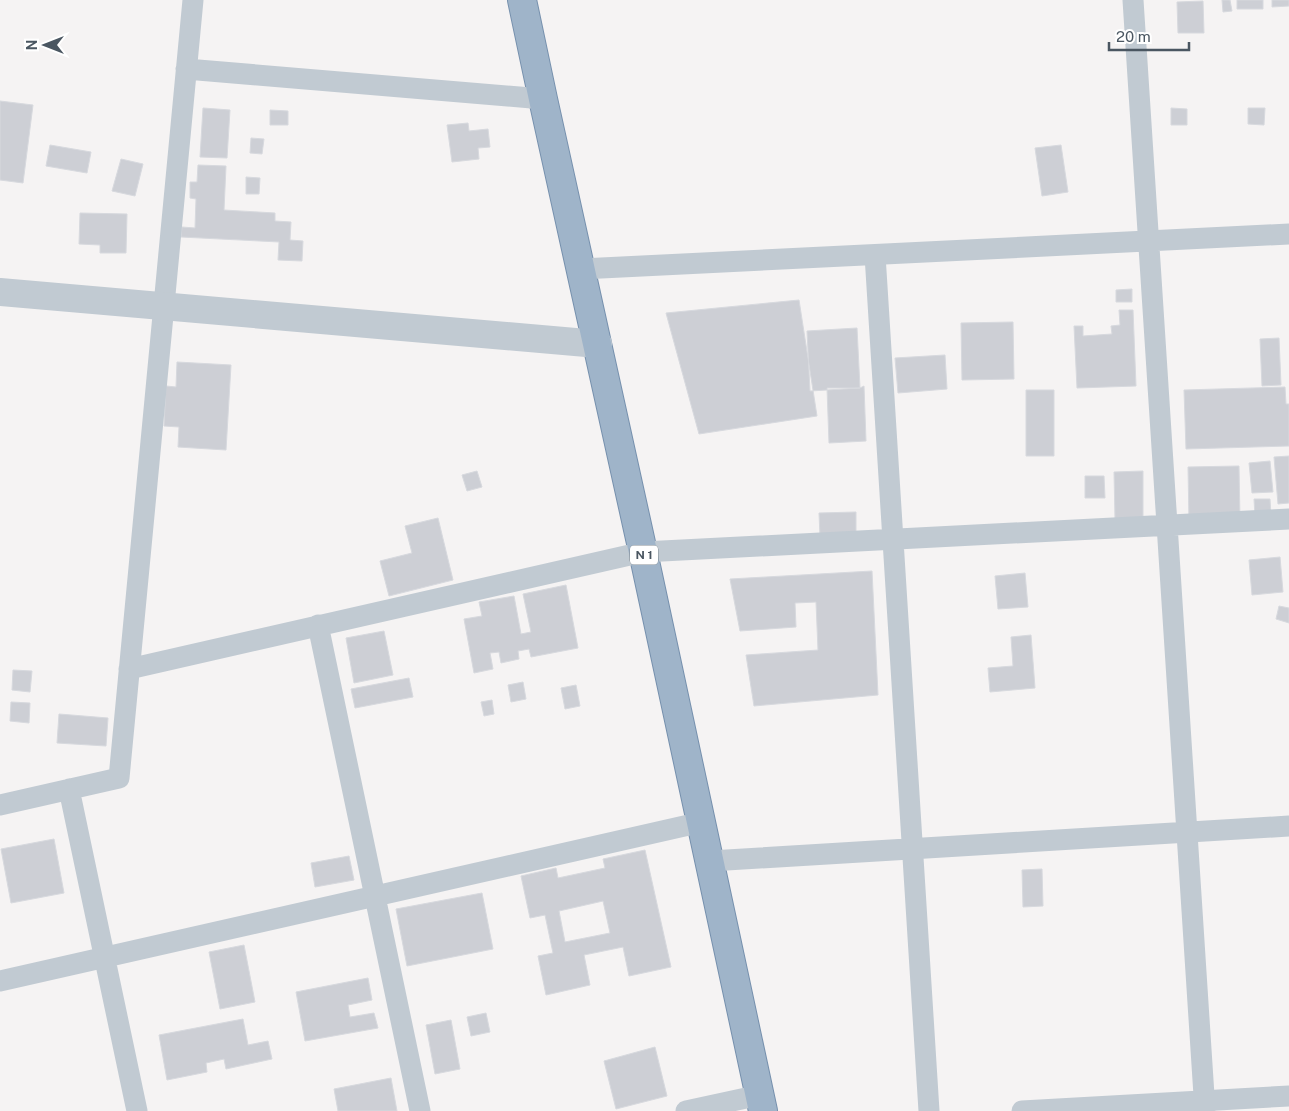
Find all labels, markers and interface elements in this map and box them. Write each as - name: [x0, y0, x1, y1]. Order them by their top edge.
- north arrow: [20, 20, 70, 70]
- scale bar: [1109, 20, 1189, 52]
- text: 20 m: [1116, 28, 1151, 45]
- text: N: [24, 40, 40, 50]
- road number: N 1: [630, 546, 658, 564]

